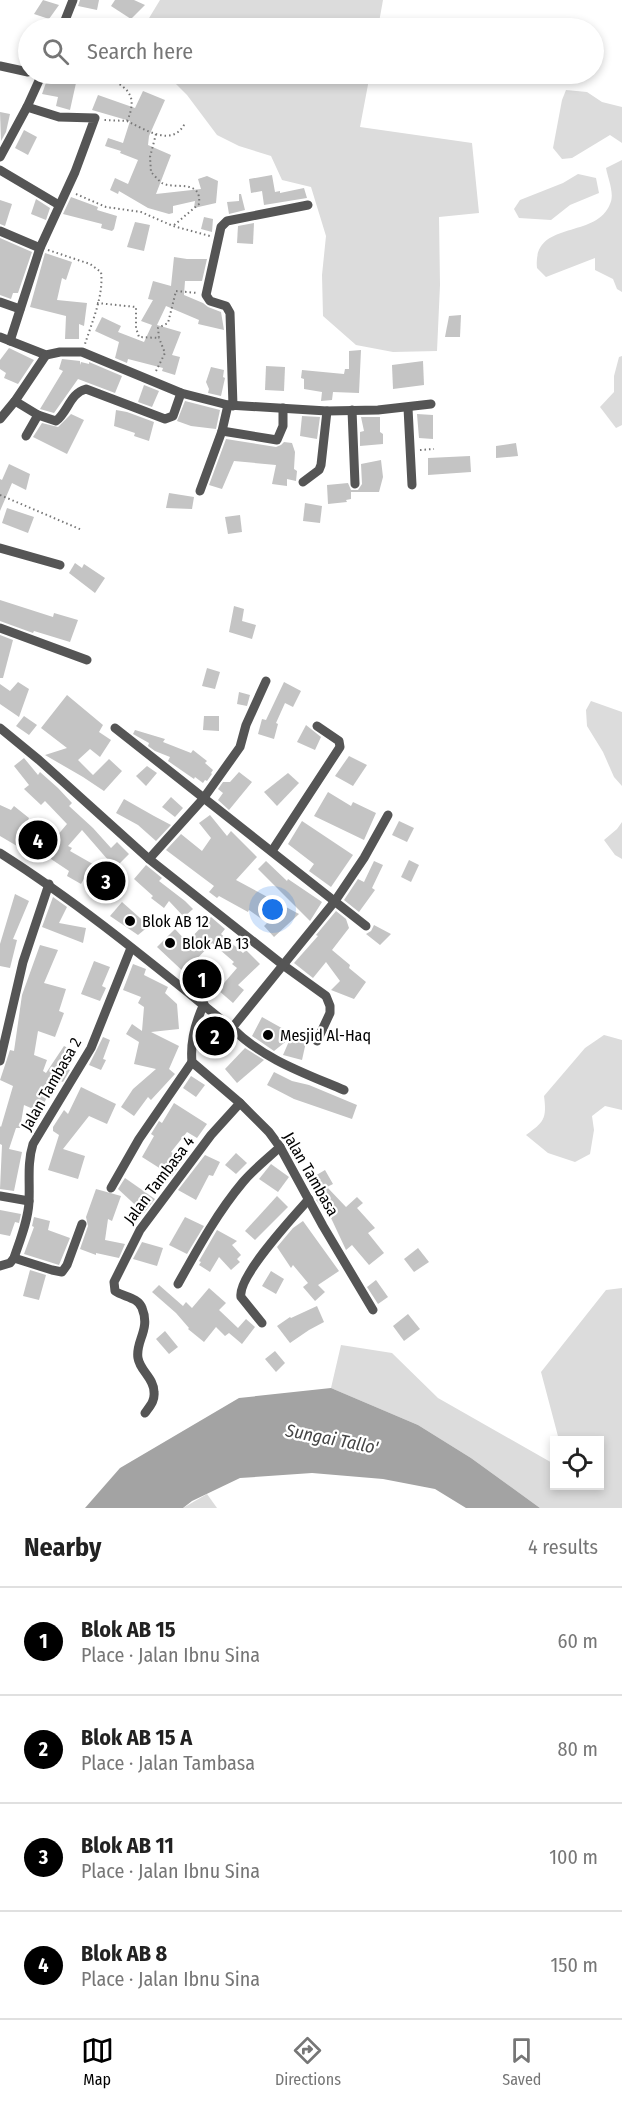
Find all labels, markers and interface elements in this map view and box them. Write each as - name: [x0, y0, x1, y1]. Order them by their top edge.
- search box: [18, 18, 604, 84]
- icon: search: [39, 35, 72, 68]
- text: Search here: [87, 38, 193, 65]
- pin: 4: [18, 818, 57, 862]
- pin: 3: [86, 858, 126, 904]
- your location: [258, 895, 287, 924]
- place label: Blok AB 12: [142, 912, 209, 931]
- marker: Blok AB 12: [123, 914, 137, 928]
- place label: Blok AB 13: [182, 934, 249, 953]
- marker: Blok AB 13: [163, 936, 177, 950]
- pin: 1: [182, 956, 222, 1002]
- pin: 2: [196, 1014, 234, 1058]
- place label: Mesjid Al-Haq: [280, 1026, 371, 1045]
- marker: Mesjid Al-Haq: [261, 1028, 275, 1042]
- street label: Jalan Tambasa 2: [17, 1034, 85, 1134]
- street label: Jalan Tambasa: [279, 1129, 343, 1219]
- street label: Jalan Tambasa 4: [120, 1132, 198, 1228]
- water label: Sungai Tallo': [283, 1419, 381, 1459]
- map controls: [550, 1436, 604, 1490]
- button: locate: [550, 1436, 604, 1490]
- text: Nearby: [24, 1532, 101, 1563]
- text: 4 results: [528, 1535, 598, 1559]
- text: Blok AB 15: [81, 1616, 176, 1643]
- text: 1: [39, 1629, 48, 1653]
- text: 60 m: [558, 1629, 598, 1653]
- text: Place · Jalan Ibnu Sina: [81, 1643, 260, 1667]
- text: Blok AB 15 A: [81, 1724, 192, 1751]
- text: 2: [39, 1737, 48, 1761]
- text: 80 m: [558, 1737, 598, 1761]
- text: Place · Jalan Tambasa: [81, 1751, 255, 1775]
- text: Blok AB 11: [81, 1832, 174, 1859]
- text: 3: [39, 1845, 48, 1869]
- text: 100 m: [549, 1845, 598, 1869]
- text: Place · Jalan Ibnu Sina: [81, 1859, 260, 1883]
- text: Blok AB 8: [81, 1940, 167, 1967]
- text: 4: [38, 1953, 49, 1977]
- text: 150 m: [551, 1953, 598, 1977]
- text: Place · Jalan Ibnu Sina: [81, 1967, 260, 1991]
- tab: Map: [81, 2034, 114, 2089]
- tab: Directions: [275, 2034, 341, 2089]
- tab: Saved: [502, 2034, 541, 2089]

